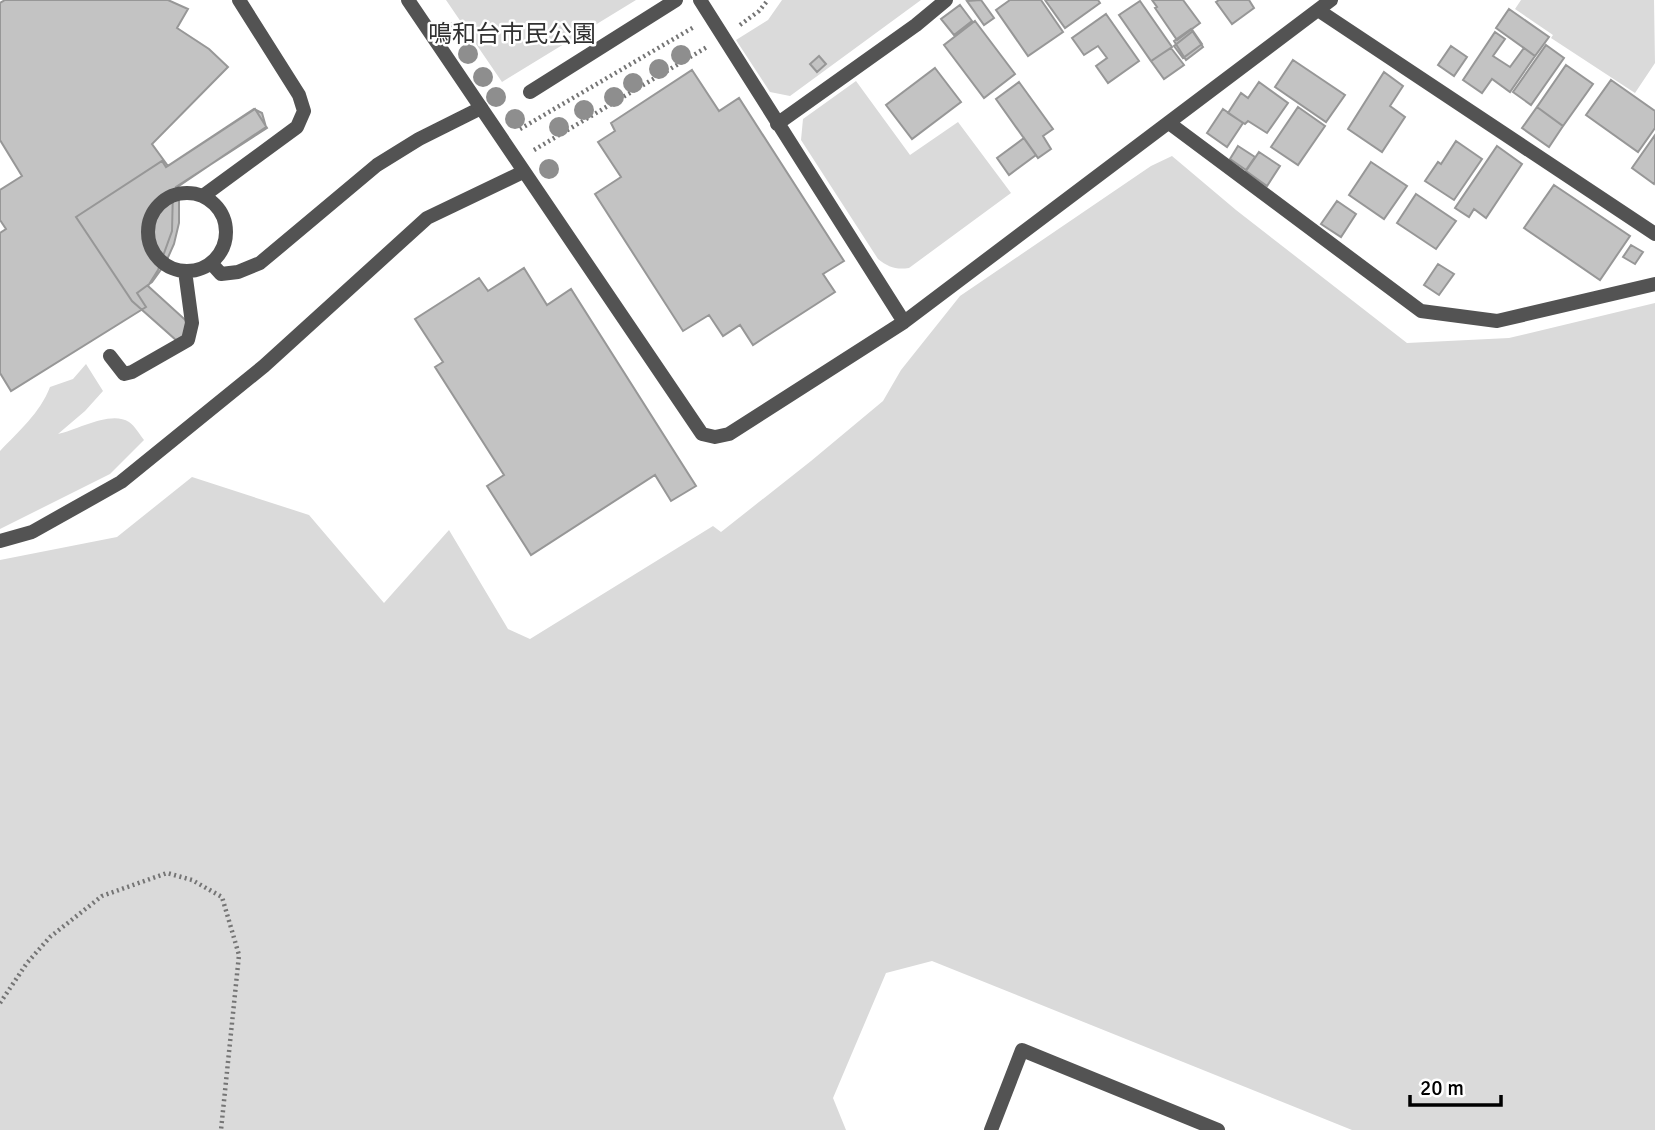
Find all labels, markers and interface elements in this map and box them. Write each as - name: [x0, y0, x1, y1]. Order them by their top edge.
- park label: 鳴和台市民公園: [428, 19, 596, 49]
- scale bar: [1410, 1064, 1501, 1108]
- text: 20 m: [1420, 1075, 1464, 1101]

